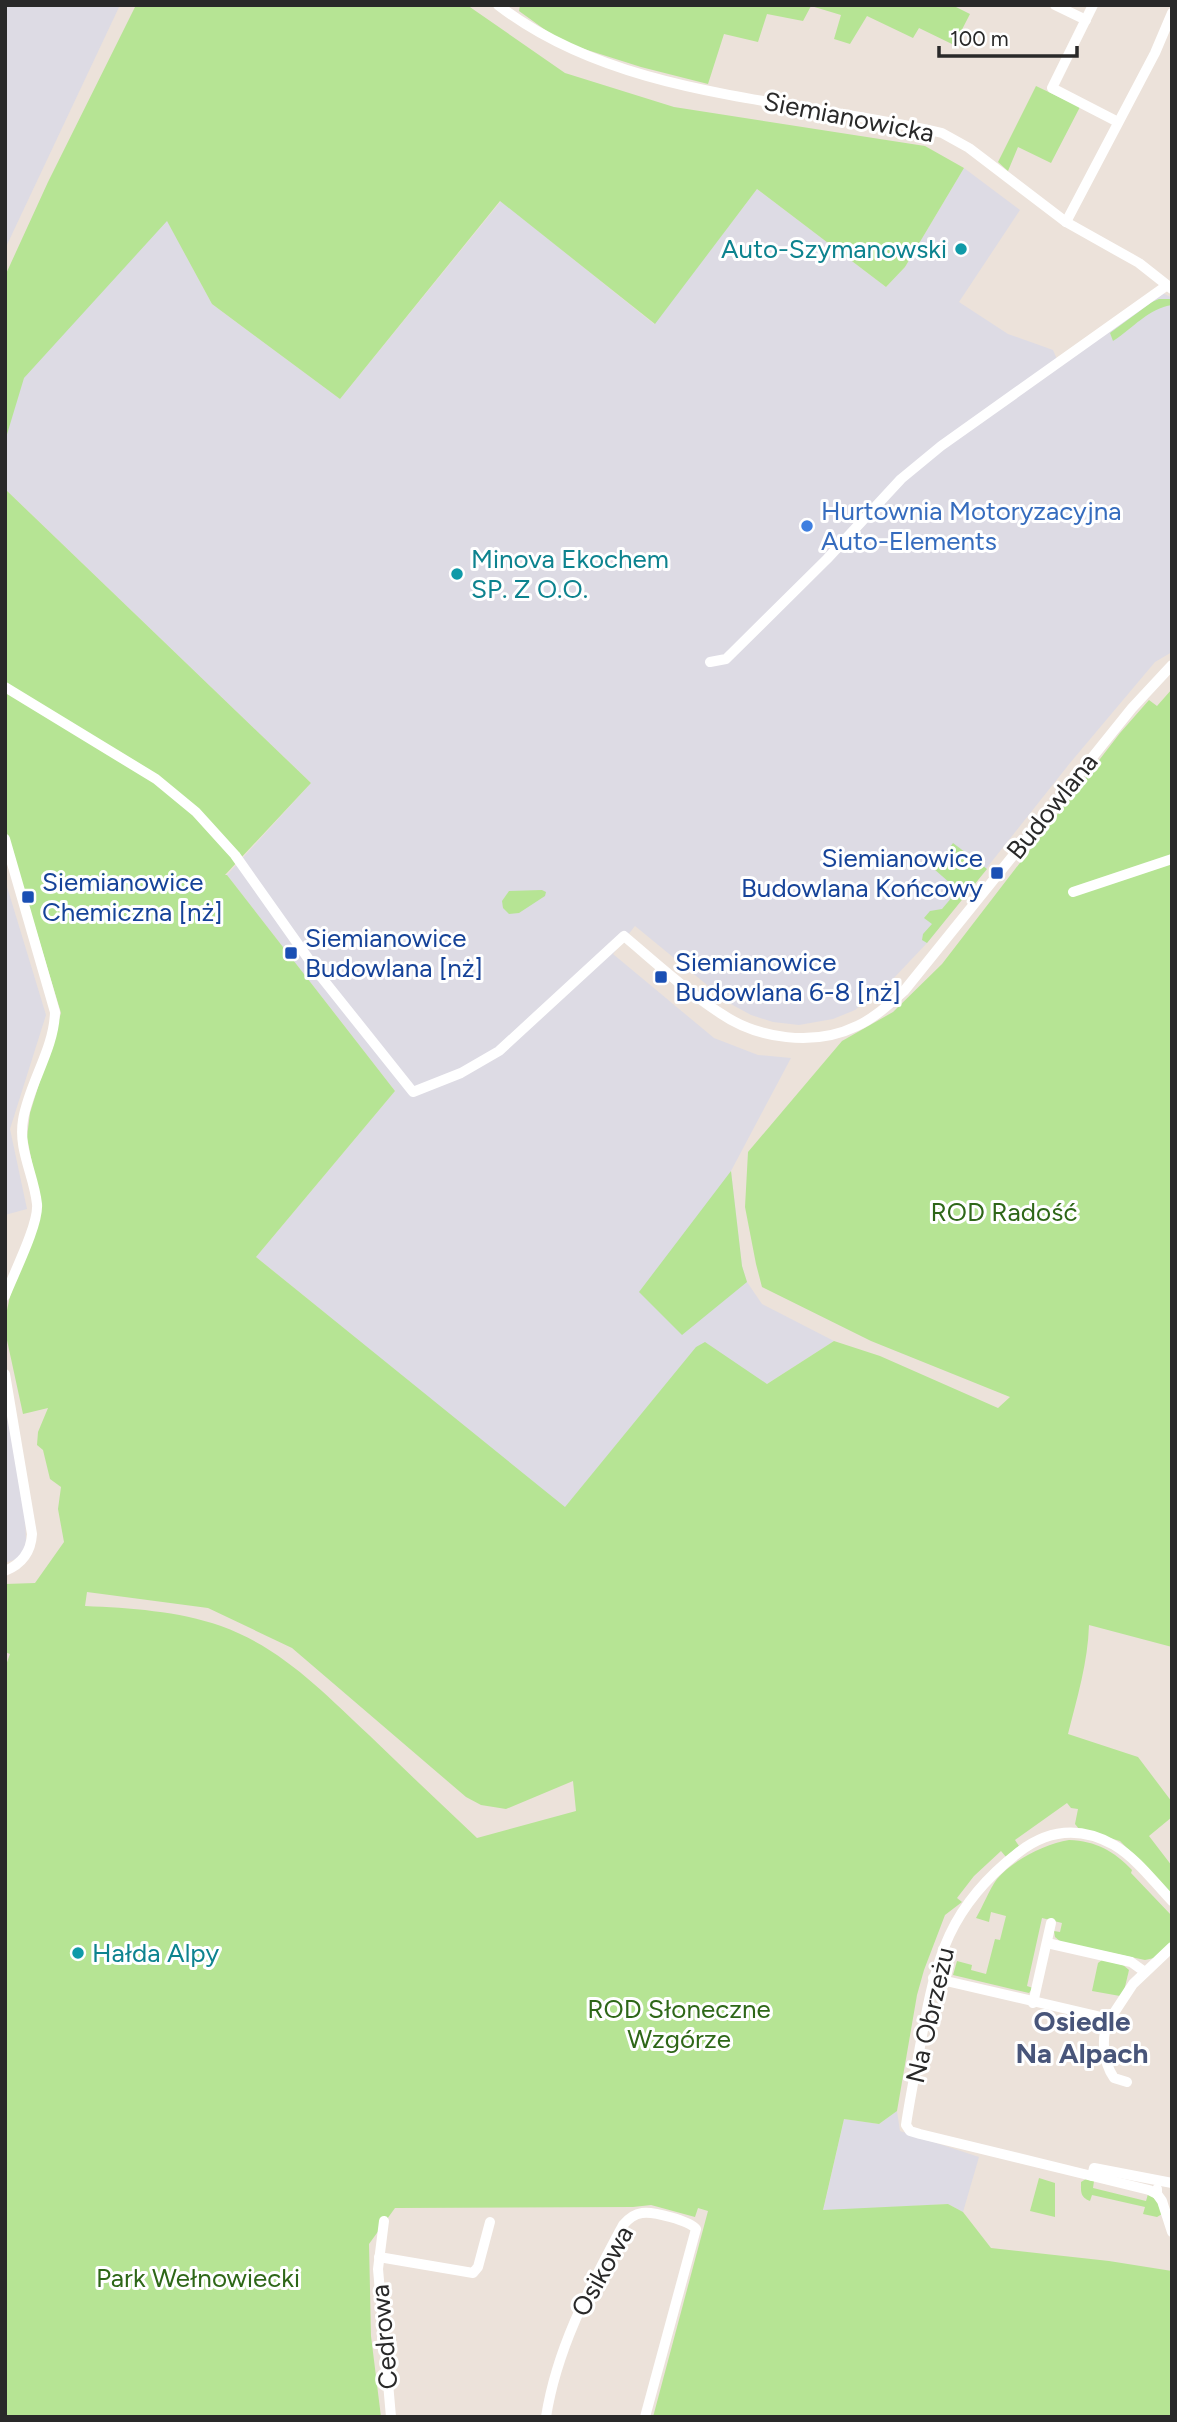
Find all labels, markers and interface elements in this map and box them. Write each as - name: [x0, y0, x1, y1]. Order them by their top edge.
- scale bar: [939, 14, 1077, 58]
- text: 100 m: [950, 26, 1009, 51]
- street label: Siemianowicka: [761, 85, 937, 149]
- place label: Auto-Szymanowski: [721, 233, 947, 265]
- marker: Auto-Szymanowski: [953, 241, 969, 257]
- place label: Hurtownia Motoryzacyjna Auto-Elements: [821, 495, 1122, 557]
- marker: Hurtownia Motoryzacyjna Auto-Elements: [799, 518, 815, 534]
- place label: Minova Ekochem SP. Z O.O.: [471, 543, 669, 605]
- marker: Minova Ekochem SP. Z O.O.: [449, 566, 465, 582]
- street label: Budowlana: [999, 746, 1105, 866]
- place label: Siemianowice Budowlana Końcowy: [741, 842, 983, 904]
- marker: Siemianowice Budowlana Końcowy: [989, 865, 1005, 881]
- place label: Siemianowice Chemiczna [nż]: [42, 866, 223, 928]
- marker: Siemianowice Chemiczna [nż]: [20, 889, 36, 905]
- place label: Siemianowice Budowlana [nż]: [305, 922, 483, 984]
- marker: Siemianowice Budowlana [nż]: [283, 945, 299, 961]
- place label: Siemianowice Budowlana 6-8 [nż]: [675, 946, 901, 1008]
- marker: Siemianowice Budowlana 6-8 [nż]: [653, 969, 669, 985]
- park label: ROD Radość: [931, 1196, 1077, 1228]
- place label: Hałda Alpy: [92, 1937, 219, 1969]
- street label: Na Obrzeżu: [899, 1944, 961, 2086]
- marker: Hałda Alpy: [70, 1945, 86, 1961]
- park label: ROD Słoneczne Wzgórze: [587, 1993, 771, 2055]
- district label: Osiedle Na Alpach: [1015, 2004, 1149, 2070]
- street label: Osikowa: [564, 2220, 640, 2322]
- park label: Park Wełnowiecki: [96, 2262, 300, 2294]
- street label: Cedrowa: [363, 2283, 405, 2391]

